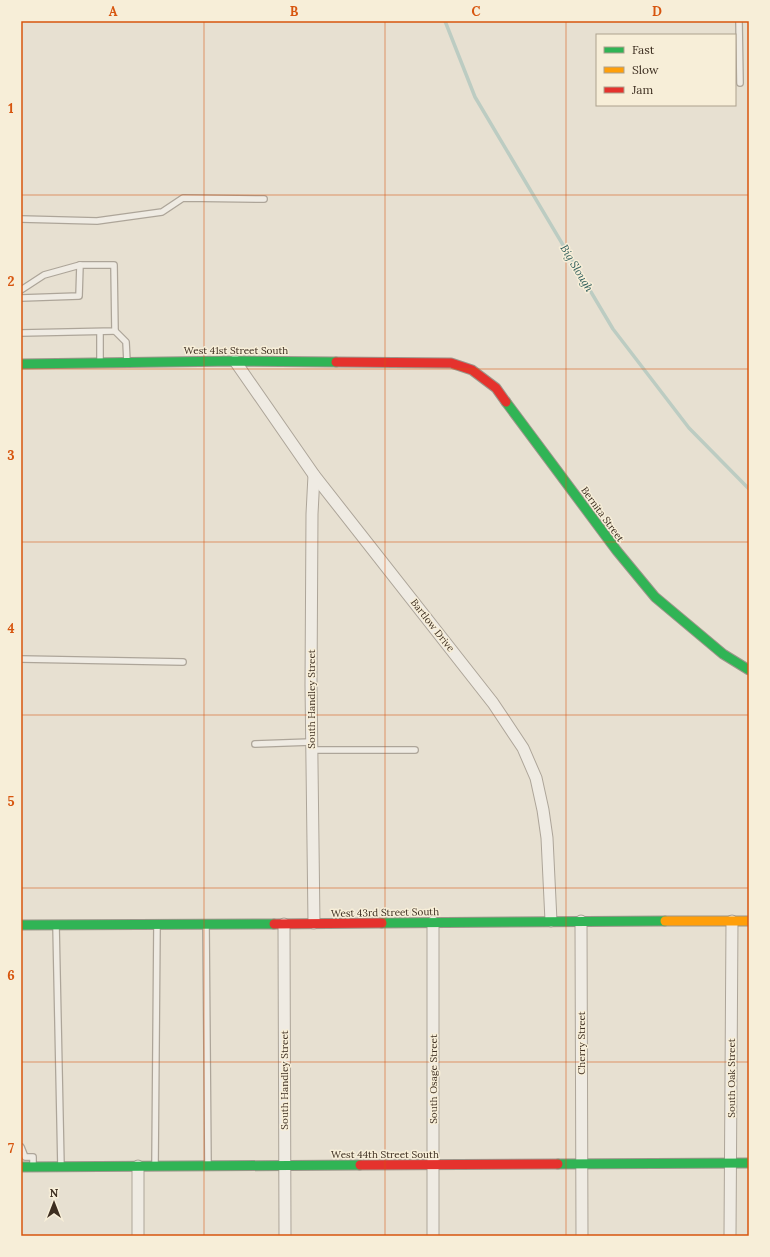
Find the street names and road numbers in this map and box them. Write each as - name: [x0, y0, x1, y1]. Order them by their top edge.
- street label: West 41st Street South: [184, 344, 288, 357]
- street label: Bernita Street: [578, 484, 627, 545]
- street label: Bartlow Drive: [408, 596, 458, 655]
- street label: South Handley Street: [305, 649, 318, 749]
- street label: West 43rd Street South: [331, 905, 439, 920]
- street label: Cherry Street: [575, 1011, 588, 1075]
- street label: South Handley Street: [278, 1030, 291, 1130]
- street label: South Osage Street: [427, 1034, 440, 1124]
- street label: South Oak Street: [725, 1038, 738, 1118]
- street label: West 44th Street South: [331, 1148, 439, 1161]

